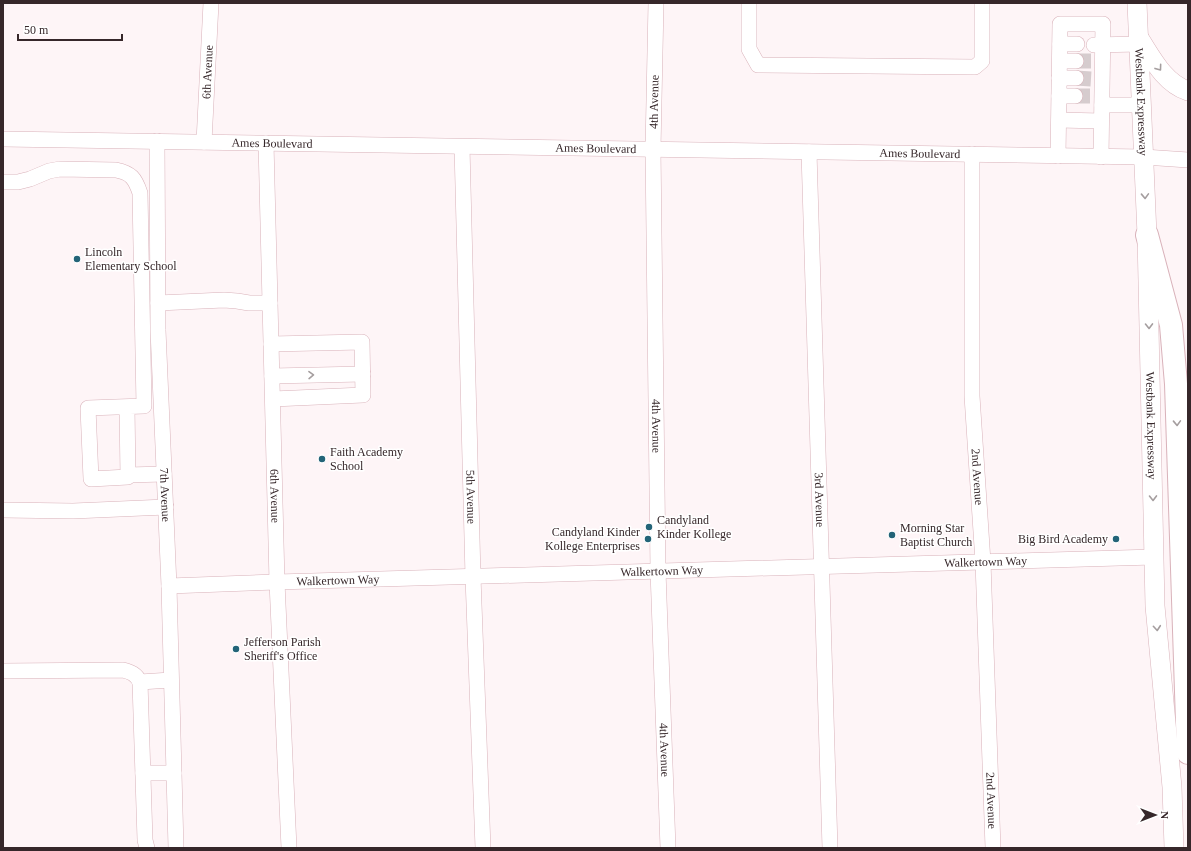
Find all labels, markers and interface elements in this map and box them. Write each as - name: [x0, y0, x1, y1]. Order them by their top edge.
- scale bar: [18, 16, 122, 42]
- text: 50 m: [24, 23, 49, 37]
- street label: 6th Avenue: [199, 45, 216, 99]
- street label: Westbank Expressway: [1132, 48, 1151, 156]
- one-way arrow: [1154, 64, 1161, 71]
- street label: 4th Avenue: [647, 75, 661, 129]
- street label: Ames Boulevard: [231, 136, 313, 151]
- street label: Ames Boulevard: [555, 141, 637, 156]
- street label: Ames Boulevard: [879, 146, 961, 161]
- one-way arrow: [1141, 193, 1150, 199]
- place label: Lincoln Elementary School: [85, 245, 177, 273]
- marker: Lincoln Elementary School: [72, 254, 82, 264]
- one-way arrow: [1144, 323, 1153, 329]
- one-way arrow: [308, 371, 314, 379]
- street label: Westbank Expressway: [1143, 372, 1159, 480]
- street label: 4th Avenue: [649, 399, 664, 453]
- one-way arrow: [1173, 420, 1182, 426]
- place label: Faith Academy School: [330, 445, 403, 473]
- street label: 2nd Avenue: [968, 448, 986, 506]
- marker: Faith Academy School: [317, 454, 327, 464]
- street label: 7th Avenue: [157, 468, 173, 522]
- street label: 6th Avenue: [267, 469, 283, 523]
- street label: 5th Avenue: [463, 470, 479, 524]
- street label: 3rd Avenue: [812, 472, 827, 527]
- one-way arrow: [1148, 495, 1157, 501]
- place label: Candyland Kinder Kollege: [657, 513, 731, 541]
- place label: Morning Star Baptist Church: [900, 521, 972, 549]
- marker: Candyland Kinder Kollege: [644, 522, 654, 532]
- place label: Candyland Kinder Kollege Enterprises: [545, 525, 640, 553]
- marker: Morning Star Baptist Church: [887, 530, 897, 540]
- place label: Big Bird Academy: [1018, 532, 1108, 546]
- marker: Candyland Kinder Kollege Enterprises: [643, 534, 653, 544]
- marker: Big Bird Academy: [1111, 534, 1121, 544]
- street label: Walkertown Way: [944, 554, 1027, 570]
- street label: Walkertown Way: [620, 563, 703, 579]
- street label: Walkertown Way: [296, 572, 380, 588]
- one-way arrow: [1152, 625, 1161, 631]
- place label: Jefferson Parish Sheriff's Office: [244, 635, 321, 663]
- marker: Jefferson Parish Sheriff's Office: [231, 644, 241, 654]
- street label: 4th Avenue: [656, 723, 672, 777]
- street label: 2nd Avenue: [983, 772, 999, 829]
- north arrow: [1135, 795, 1175, 835]
- text: N: [1159, 811, 1171, 819]

